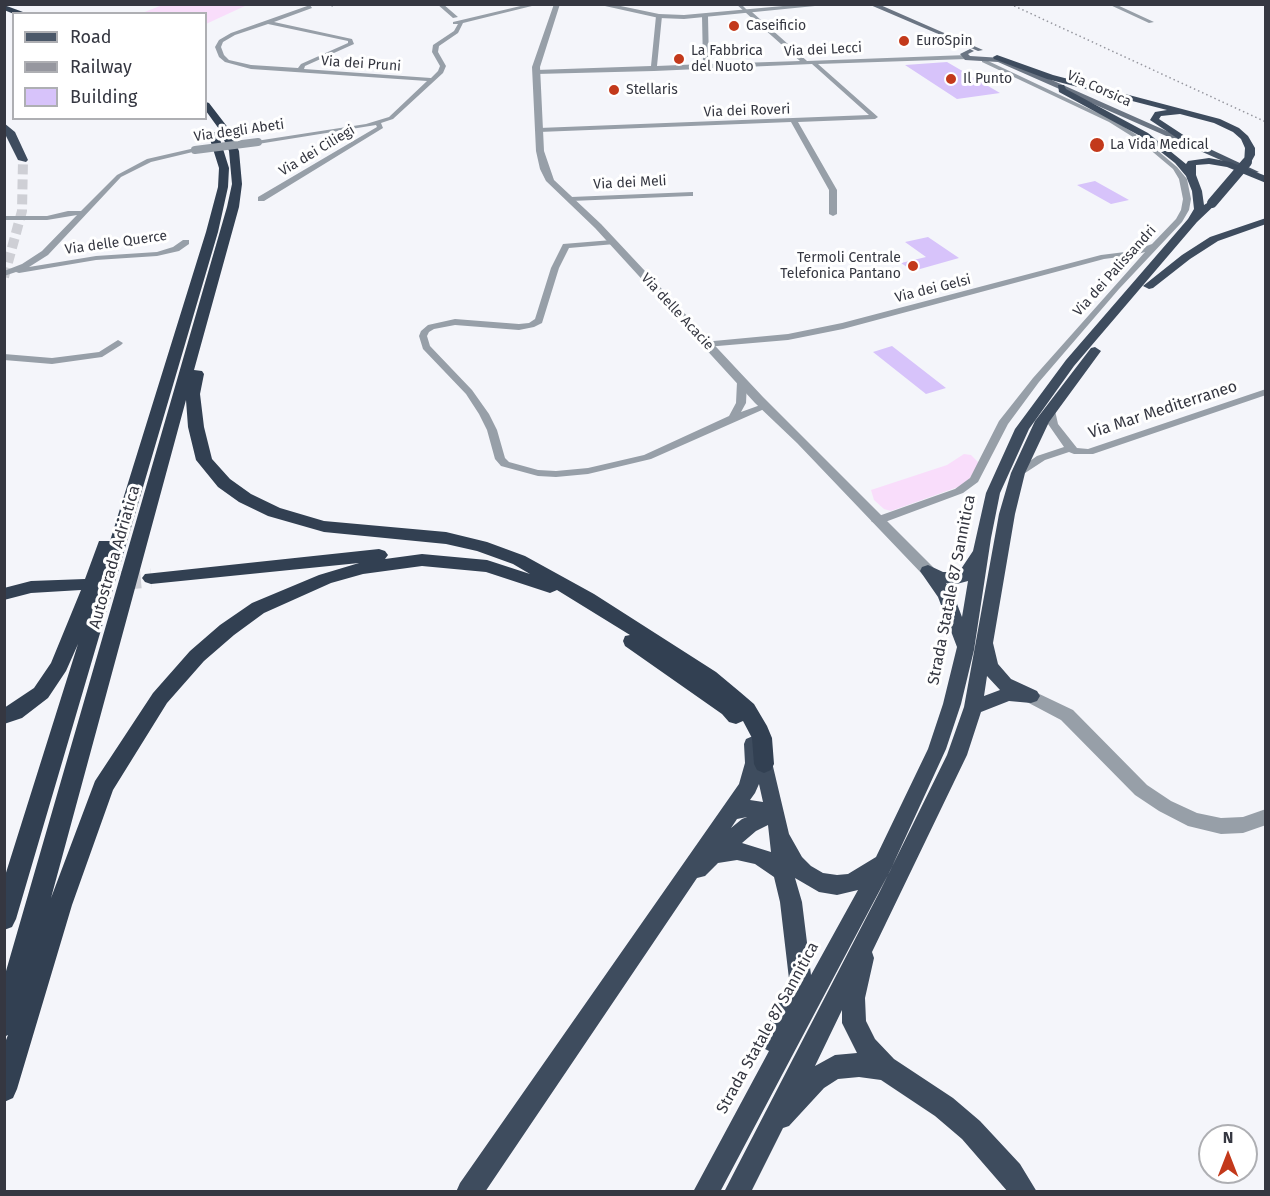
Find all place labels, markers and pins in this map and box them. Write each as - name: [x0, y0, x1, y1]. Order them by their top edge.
- place label: Caseificio: [746, 18, 806, 34]
- marker: Caseificio: [727, 19, 741, 33]
- place label: EuroSpin: [916, 33, 973, 49]
- marker: EuroSpin: [897, 34, 911, 48]
- place label: La Fabbrica del Nuoto: [691, 43, 763, 76]
- marker: La Fabbrica del Nuoto: [672, 52, 686, 66]
- place label: Il Punto: [963, 71, 1012, 87]
- marker: Il Punto: [944, 72, 958, 86]
- place label: Stellaris: [626, 82, 678, 98]
- marker: Stellaris: [607, 83, 621, 97]
- marker: La Vida Medical: [1088, 136, 1106, 154]
- place label: La Vida Medical: [1110, 137, 1209, 153]
- place label: Termoli Centrale Telefonica Pantano: [780, 250, 901, 282]
- marker: Termoli Centrale Telefonica Pantano: [906, 259, 920, 273]

